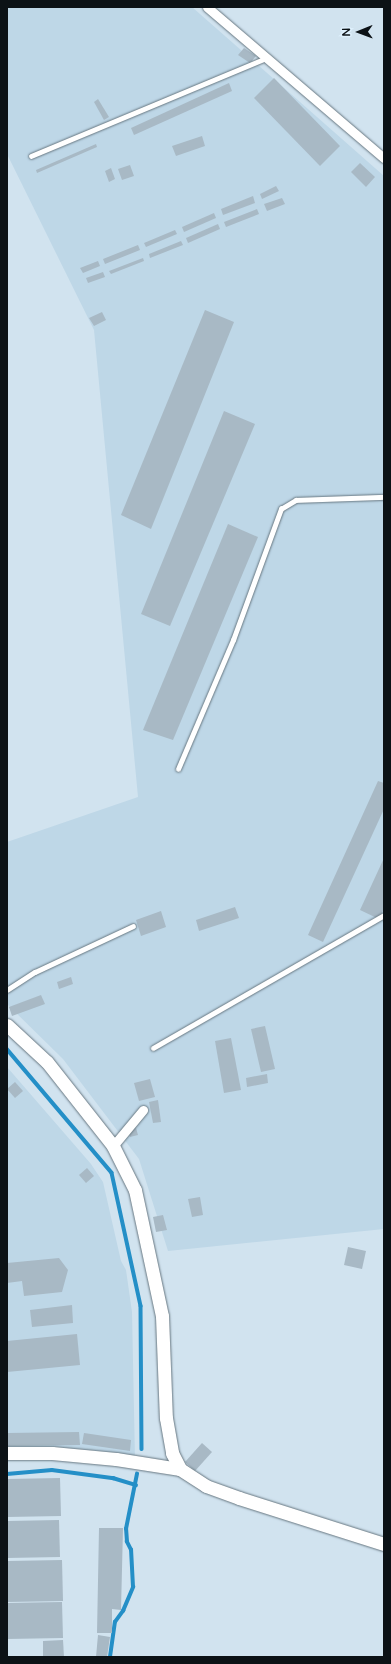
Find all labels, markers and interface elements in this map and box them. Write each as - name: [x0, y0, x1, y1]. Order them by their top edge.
- north arrow: [339, 12, 379, 52]
- text: N: [340, 28, 353, 37]

